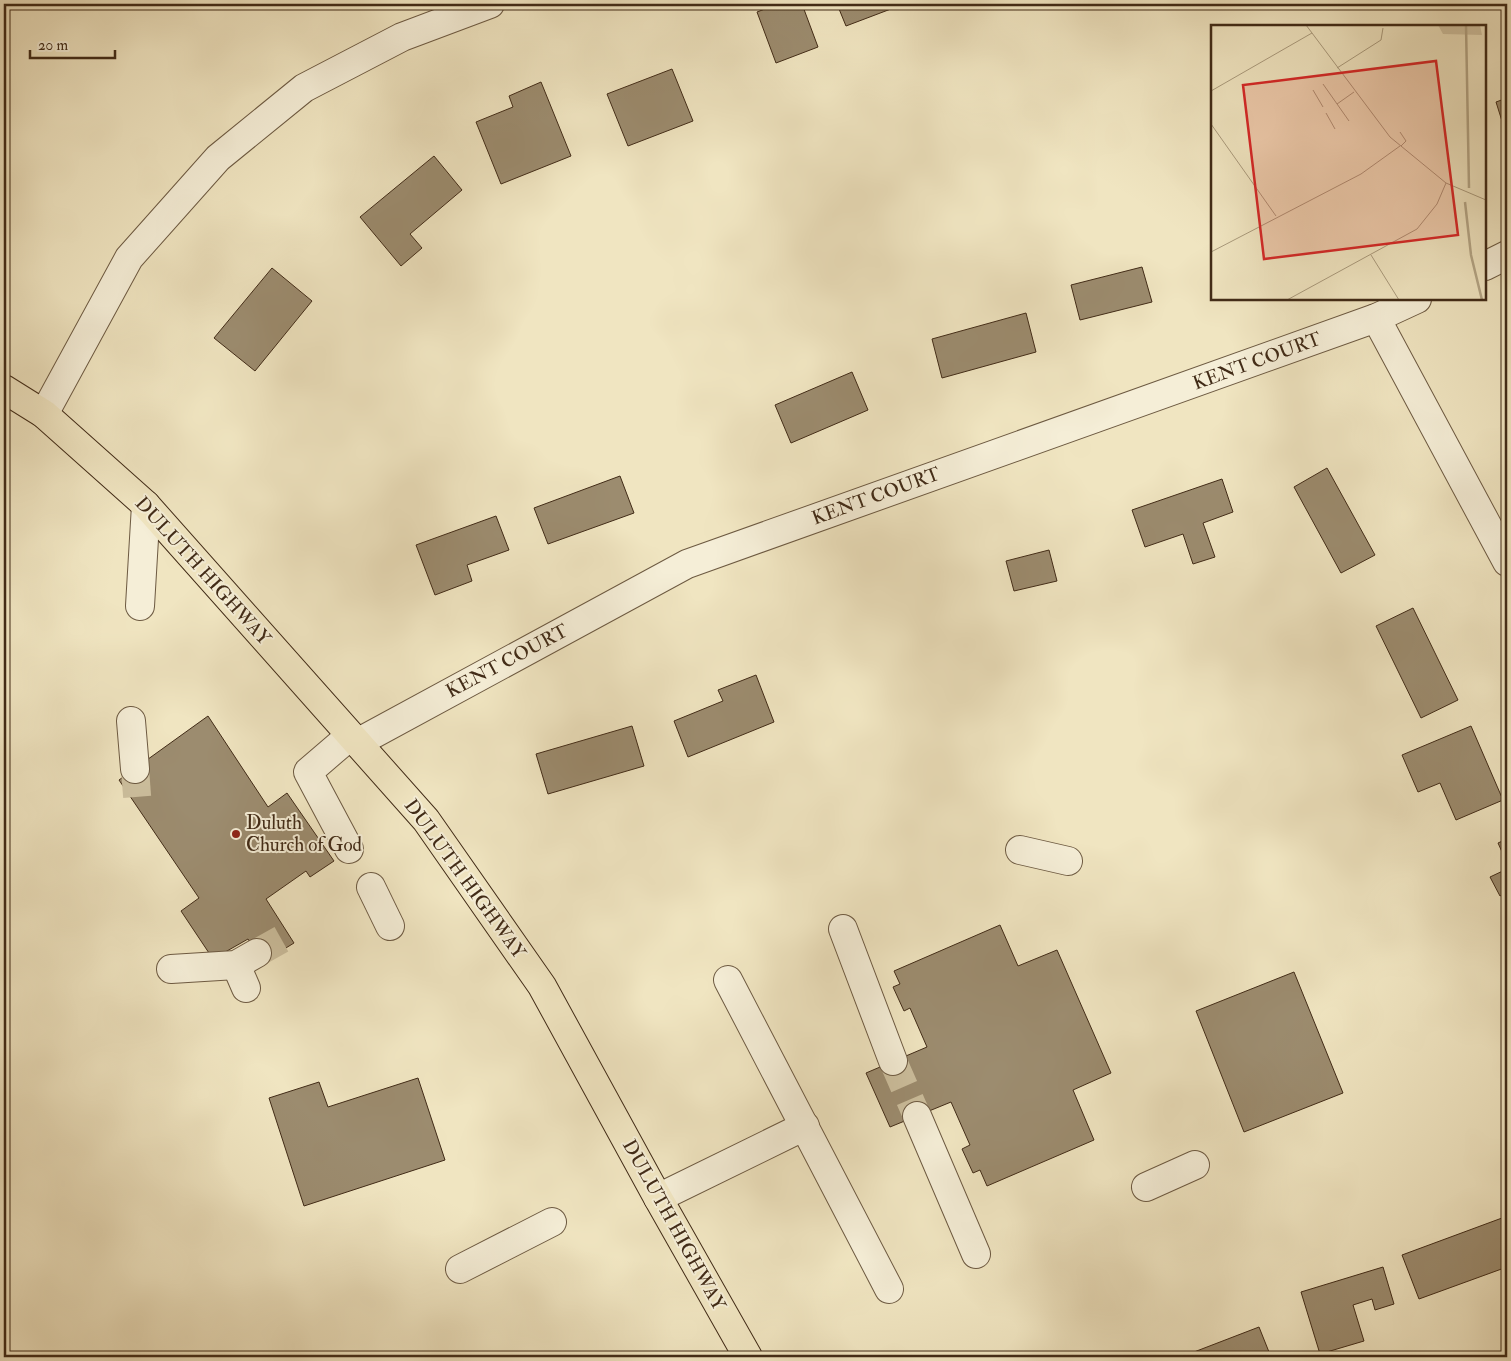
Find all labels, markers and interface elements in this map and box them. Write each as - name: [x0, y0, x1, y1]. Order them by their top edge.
- inset map: [1211, 25, 1486, 300]
- scale bar: [30, 28, 115, 60]
- text: 20 m: [38, 36, 68, 55]
- street label: KENT COURT: [1190, 327, 1324, 395]
- street label: KENT COURT: [809, 462, 943, 530]
- street label: DULUTH HIGHWAY: [130, 492, 277, 651]
- street label: KENT COURT: [442, 619, 572, 703]
- street label: DULUTH HIGHWAY: [399, 794, 532, 964]
- place label: Duluth Church of God: [246, 811, 363, 857]
- marker: Duluth Church of God: [230, 828, 242, 840]
- street label: DULUTH HIGHWAY: [617, 1135, 731, 1316]

